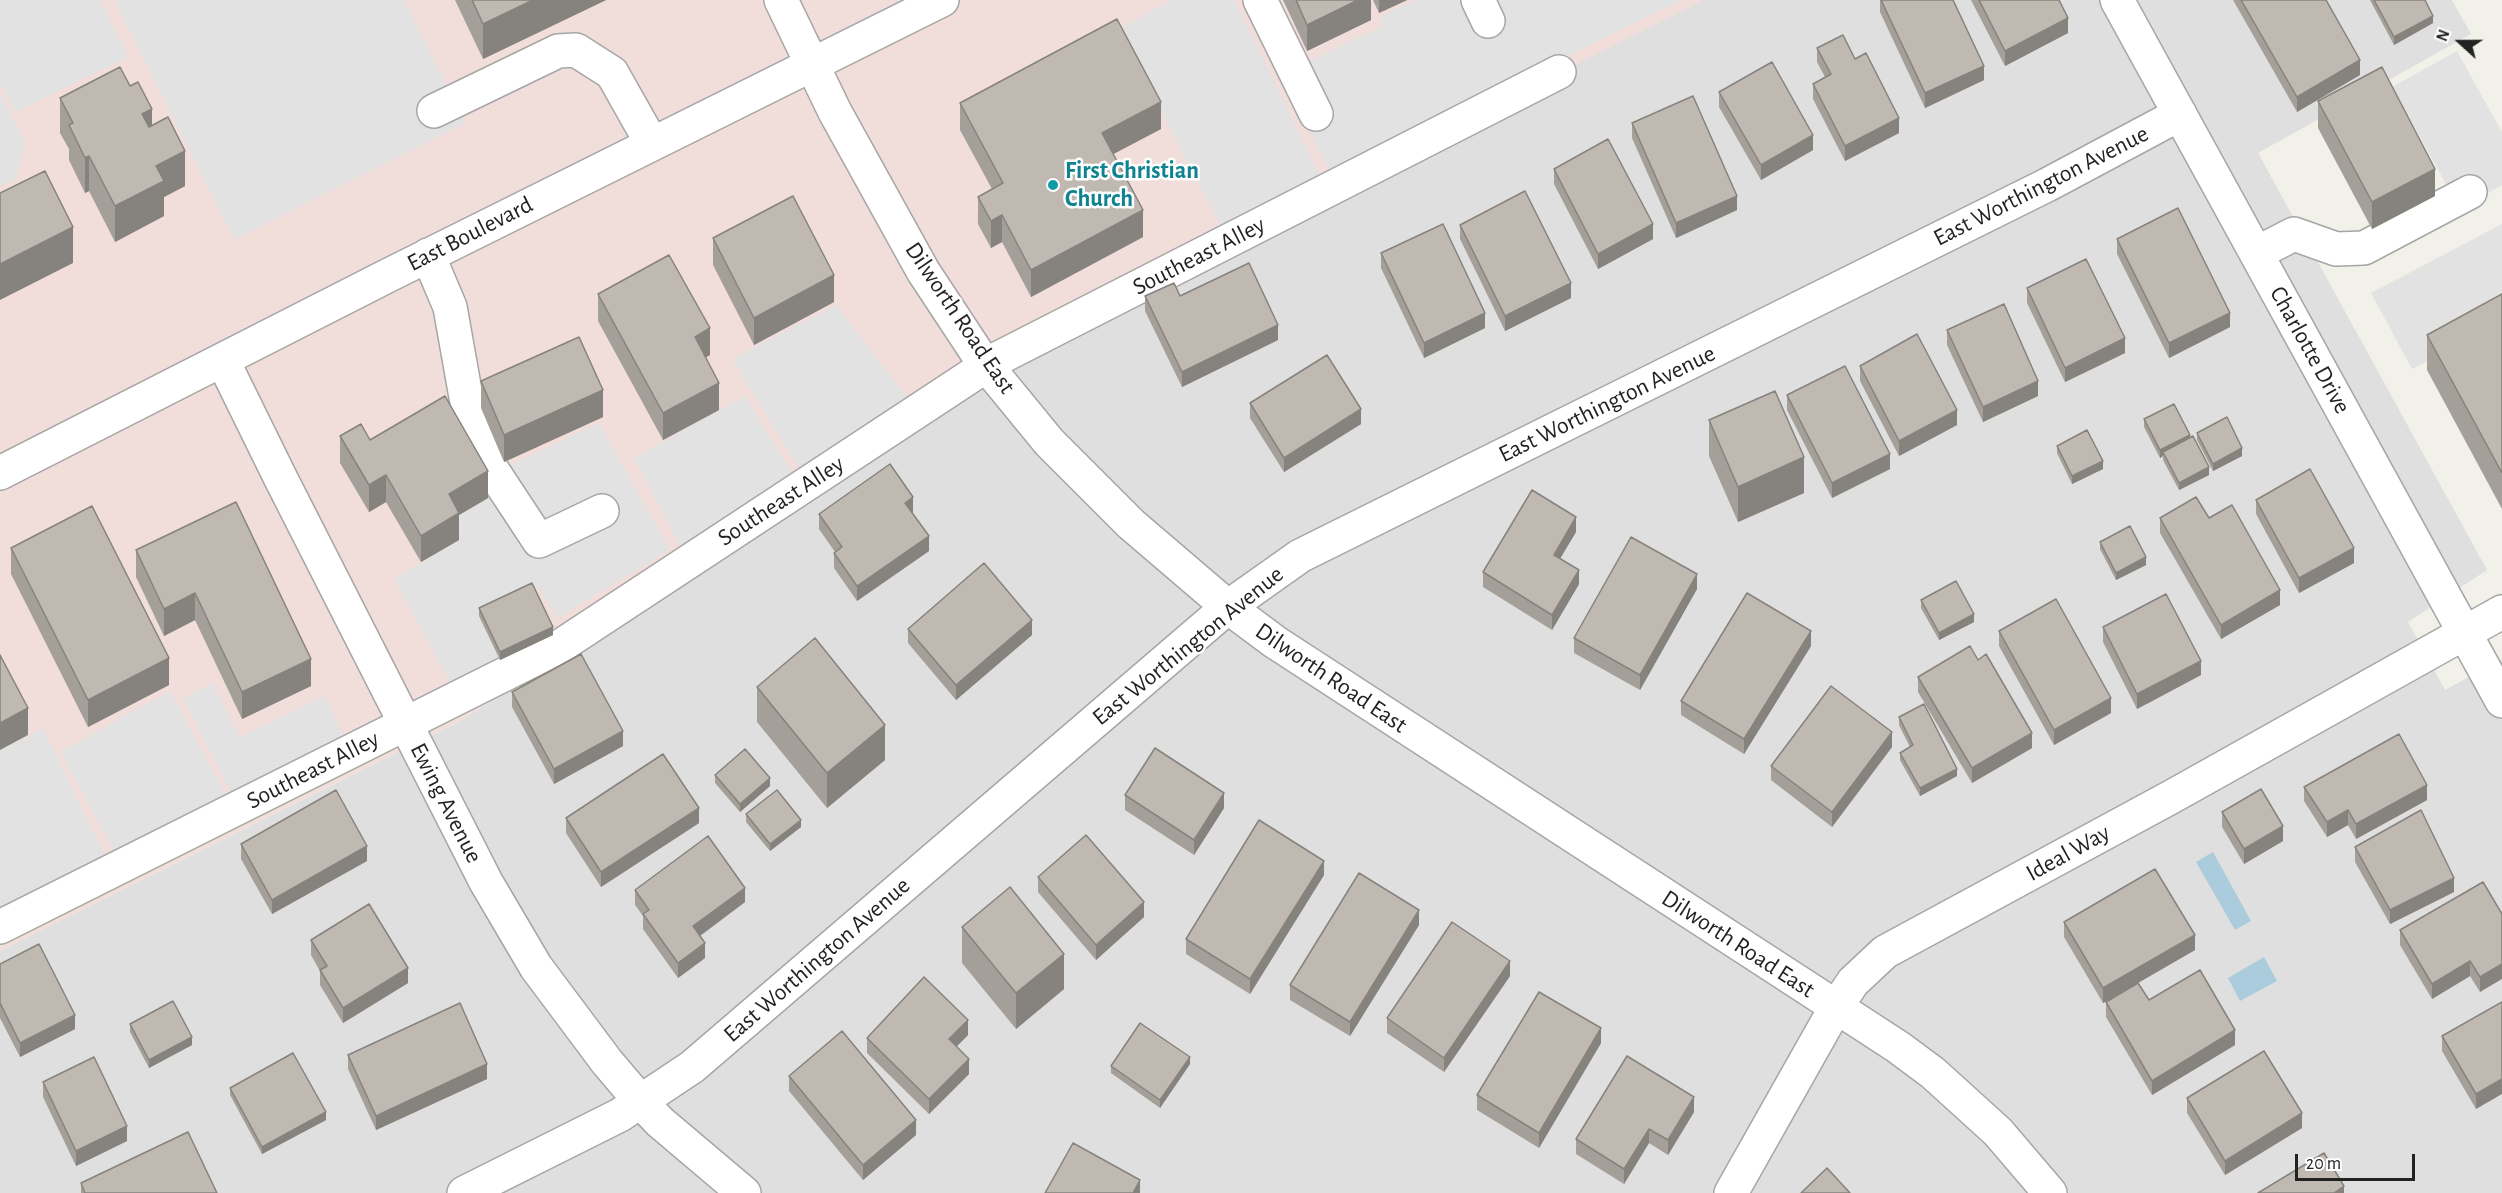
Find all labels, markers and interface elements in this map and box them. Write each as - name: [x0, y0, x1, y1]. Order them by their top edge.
- north arrow: [2430, 12, 2490, 72]
- text: N: [2434, 27, 2453, 44]
- street label: East Worthington Avenue: [1929, 119, 2153, 253]
- place label: First Christian Church: [1065, 157, 1199, 213]
- marker: First Christian Church: [1046, 178, 1060, 192]
- street label: East Boulevard: [402, 190, 538, 278]
- street label: Southeast Alley: [1128, 210, 1270, 302]
- street label: Dilworth Road East: [899, 237, 1021, 399]
- street label: Charlotte Drive: [2263, 281, 2357, 419]
- street label: East Worthington Avenue: [1494, 339, 1720, 469]
- street label: Southeast Alley: [712, 450, 850, 552]
- street label: East Worthington Avenue: [1087, 560, 1289, 732]
- street label: Dilworth Road East: [1250, 617, 1412, 739]
- street label: Southeast Alley: [242, 724, 384, 816]
- street label: Ewing Avenue: [403, 738, 489, 868]
- street label: Ideal Way: [2021, 818, 2115, 888]
- street label: East Worthington Avenue: [718, 871, 916, 1049]
- street label: Dilworth Road East: [1656, 884, 1820, 1004]
- scale bar: [2298, 1142, 2418, 1180]
- text: 20 m: [2306, 1155, 2341, 1173]

